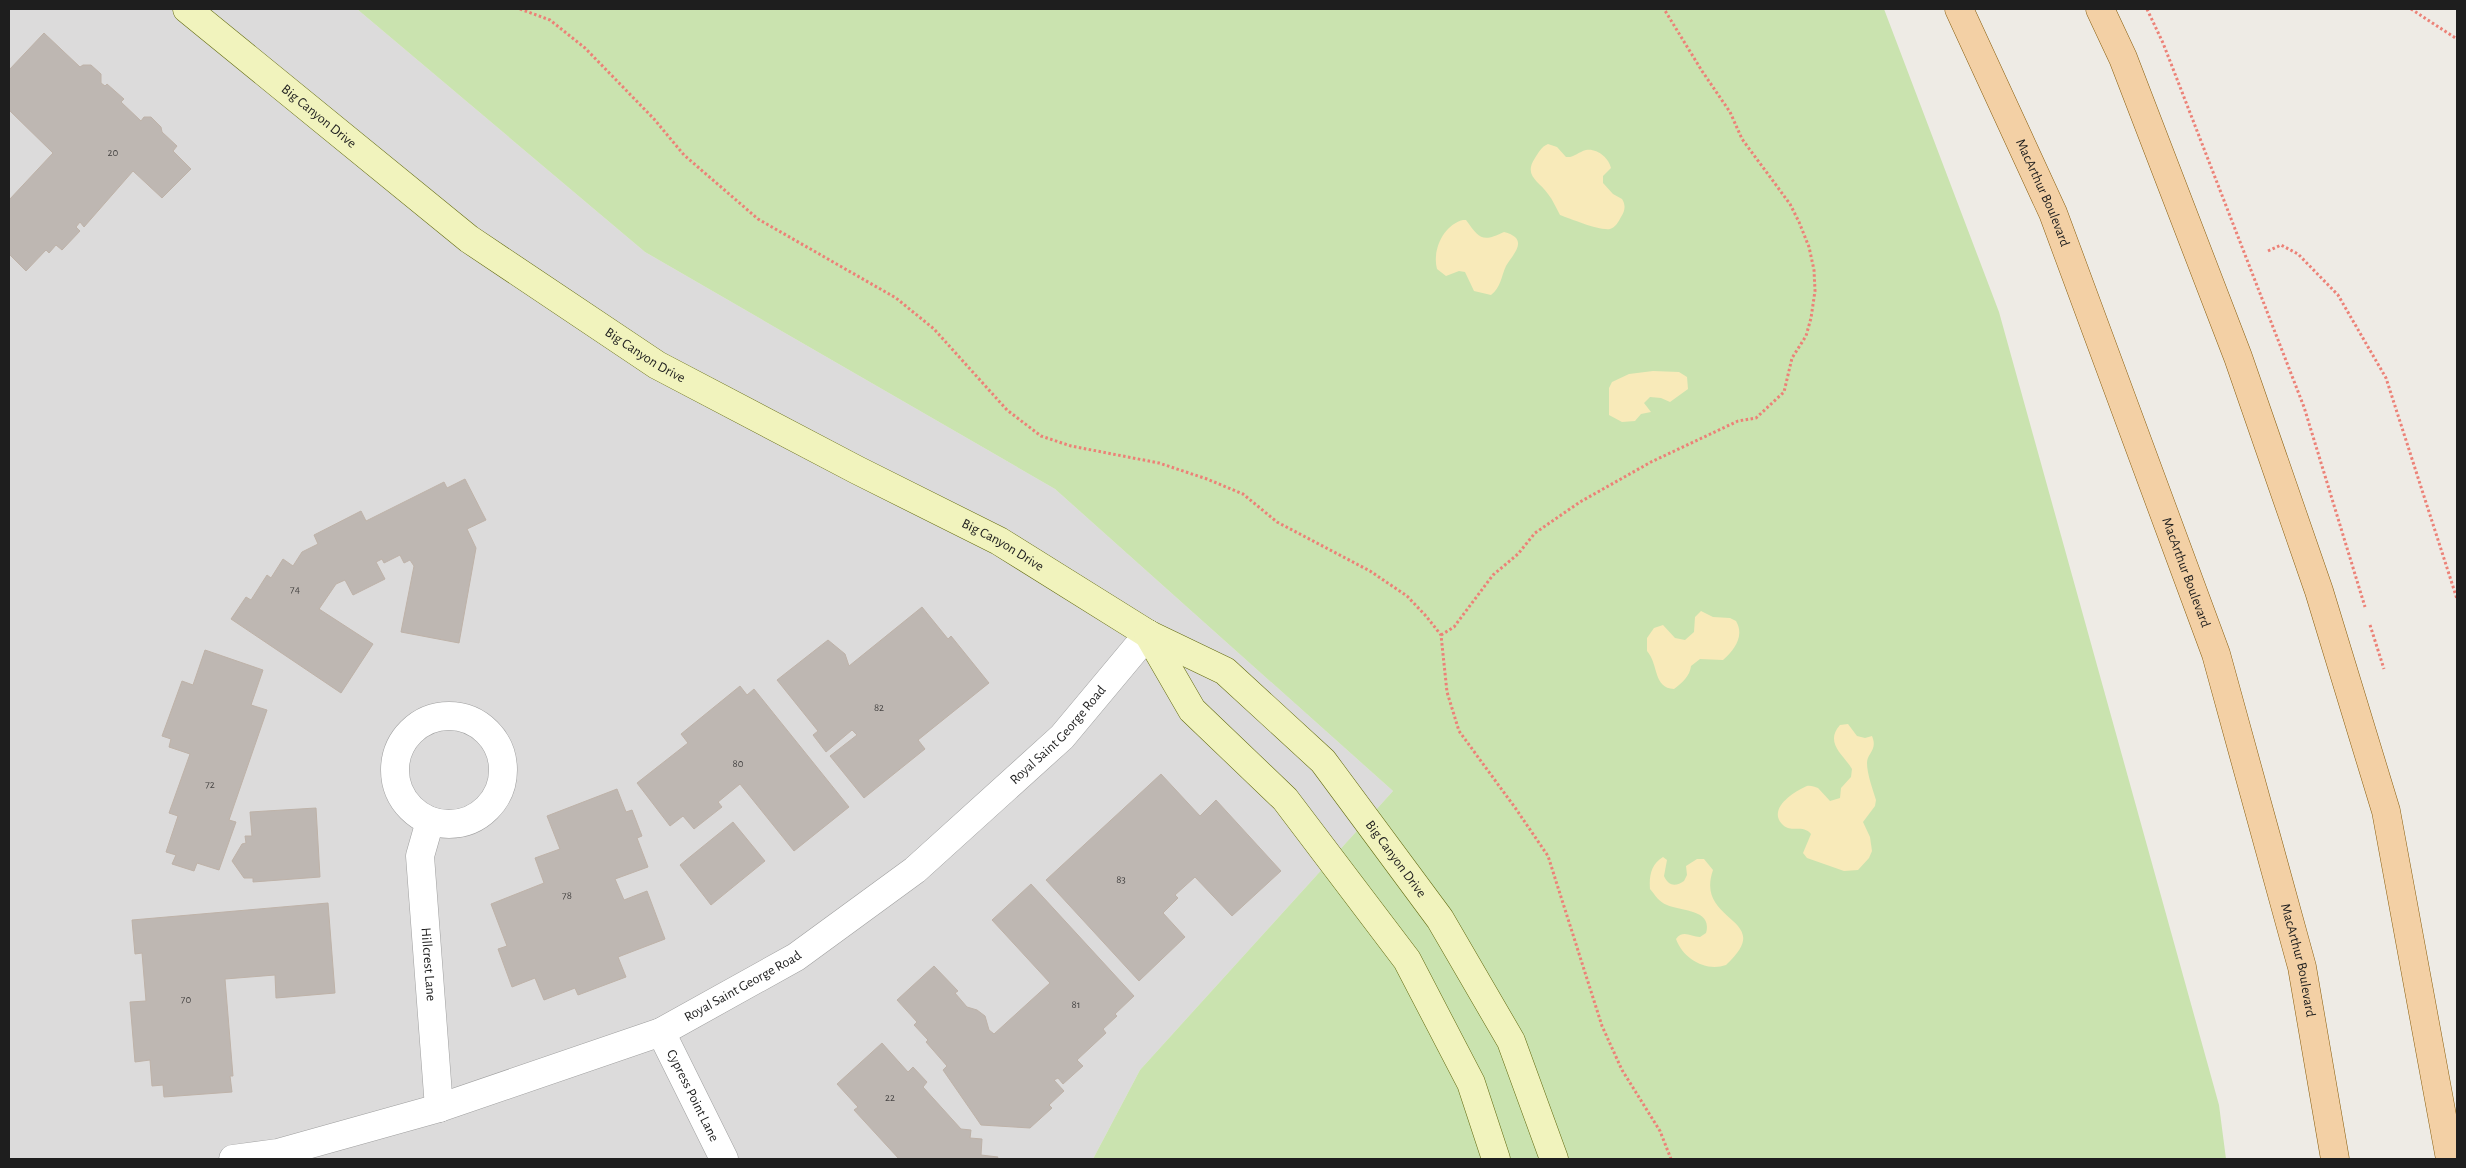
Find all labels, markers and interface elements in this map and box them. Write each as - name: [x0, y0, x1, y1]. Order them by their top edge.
- street label: Big Canyon Drive: [279, 82, 359, 151]
- street label: MacArthur Boulevard: [2013, 137, 2072, 249]
- house number: 20: [108, 147, 119, 158]
- street label: Big Canyon Drive: [602, 325, 687, 385]
- street label: Big Canyon Drive: [959, 516, 1046, 574]
- street label: MacArthur Boulevard: [2159, 516, 2213, 629]
- house number: 74: [290, 584, 300, 595]
- street label: Royal Saint George Road: [1008, 683, 1109, 787]
- house number: 82: [874, 702, 884, 713]
- house number: 80: [732, 758, 744, 769]
- house number: 72: [205, 779, 215, 790]
- street label: Big Canyon Drive: [1363, 818, 1429, 900]
- house number: 83: [1116, 874, 1126, 885]
- house number: 78: [562, 890, 572, 901]
- street label: MacArthur Boulevard: [2278, 902, 2317, 1018]
- street label: Hillcrest Lane: [418, 927, 438, 1002]
- street label: Royal Saint George Road: [682, 948, 804, 1025]
- house number: 70: [181, 994, 191, 1005]
- house number: 81: [1072, 999, 1081, 1010]
- street label: Cypress Point Lane: [664, 1047, 721, 1144]
- house number: 22: [885, 1092, 895, 1103]

